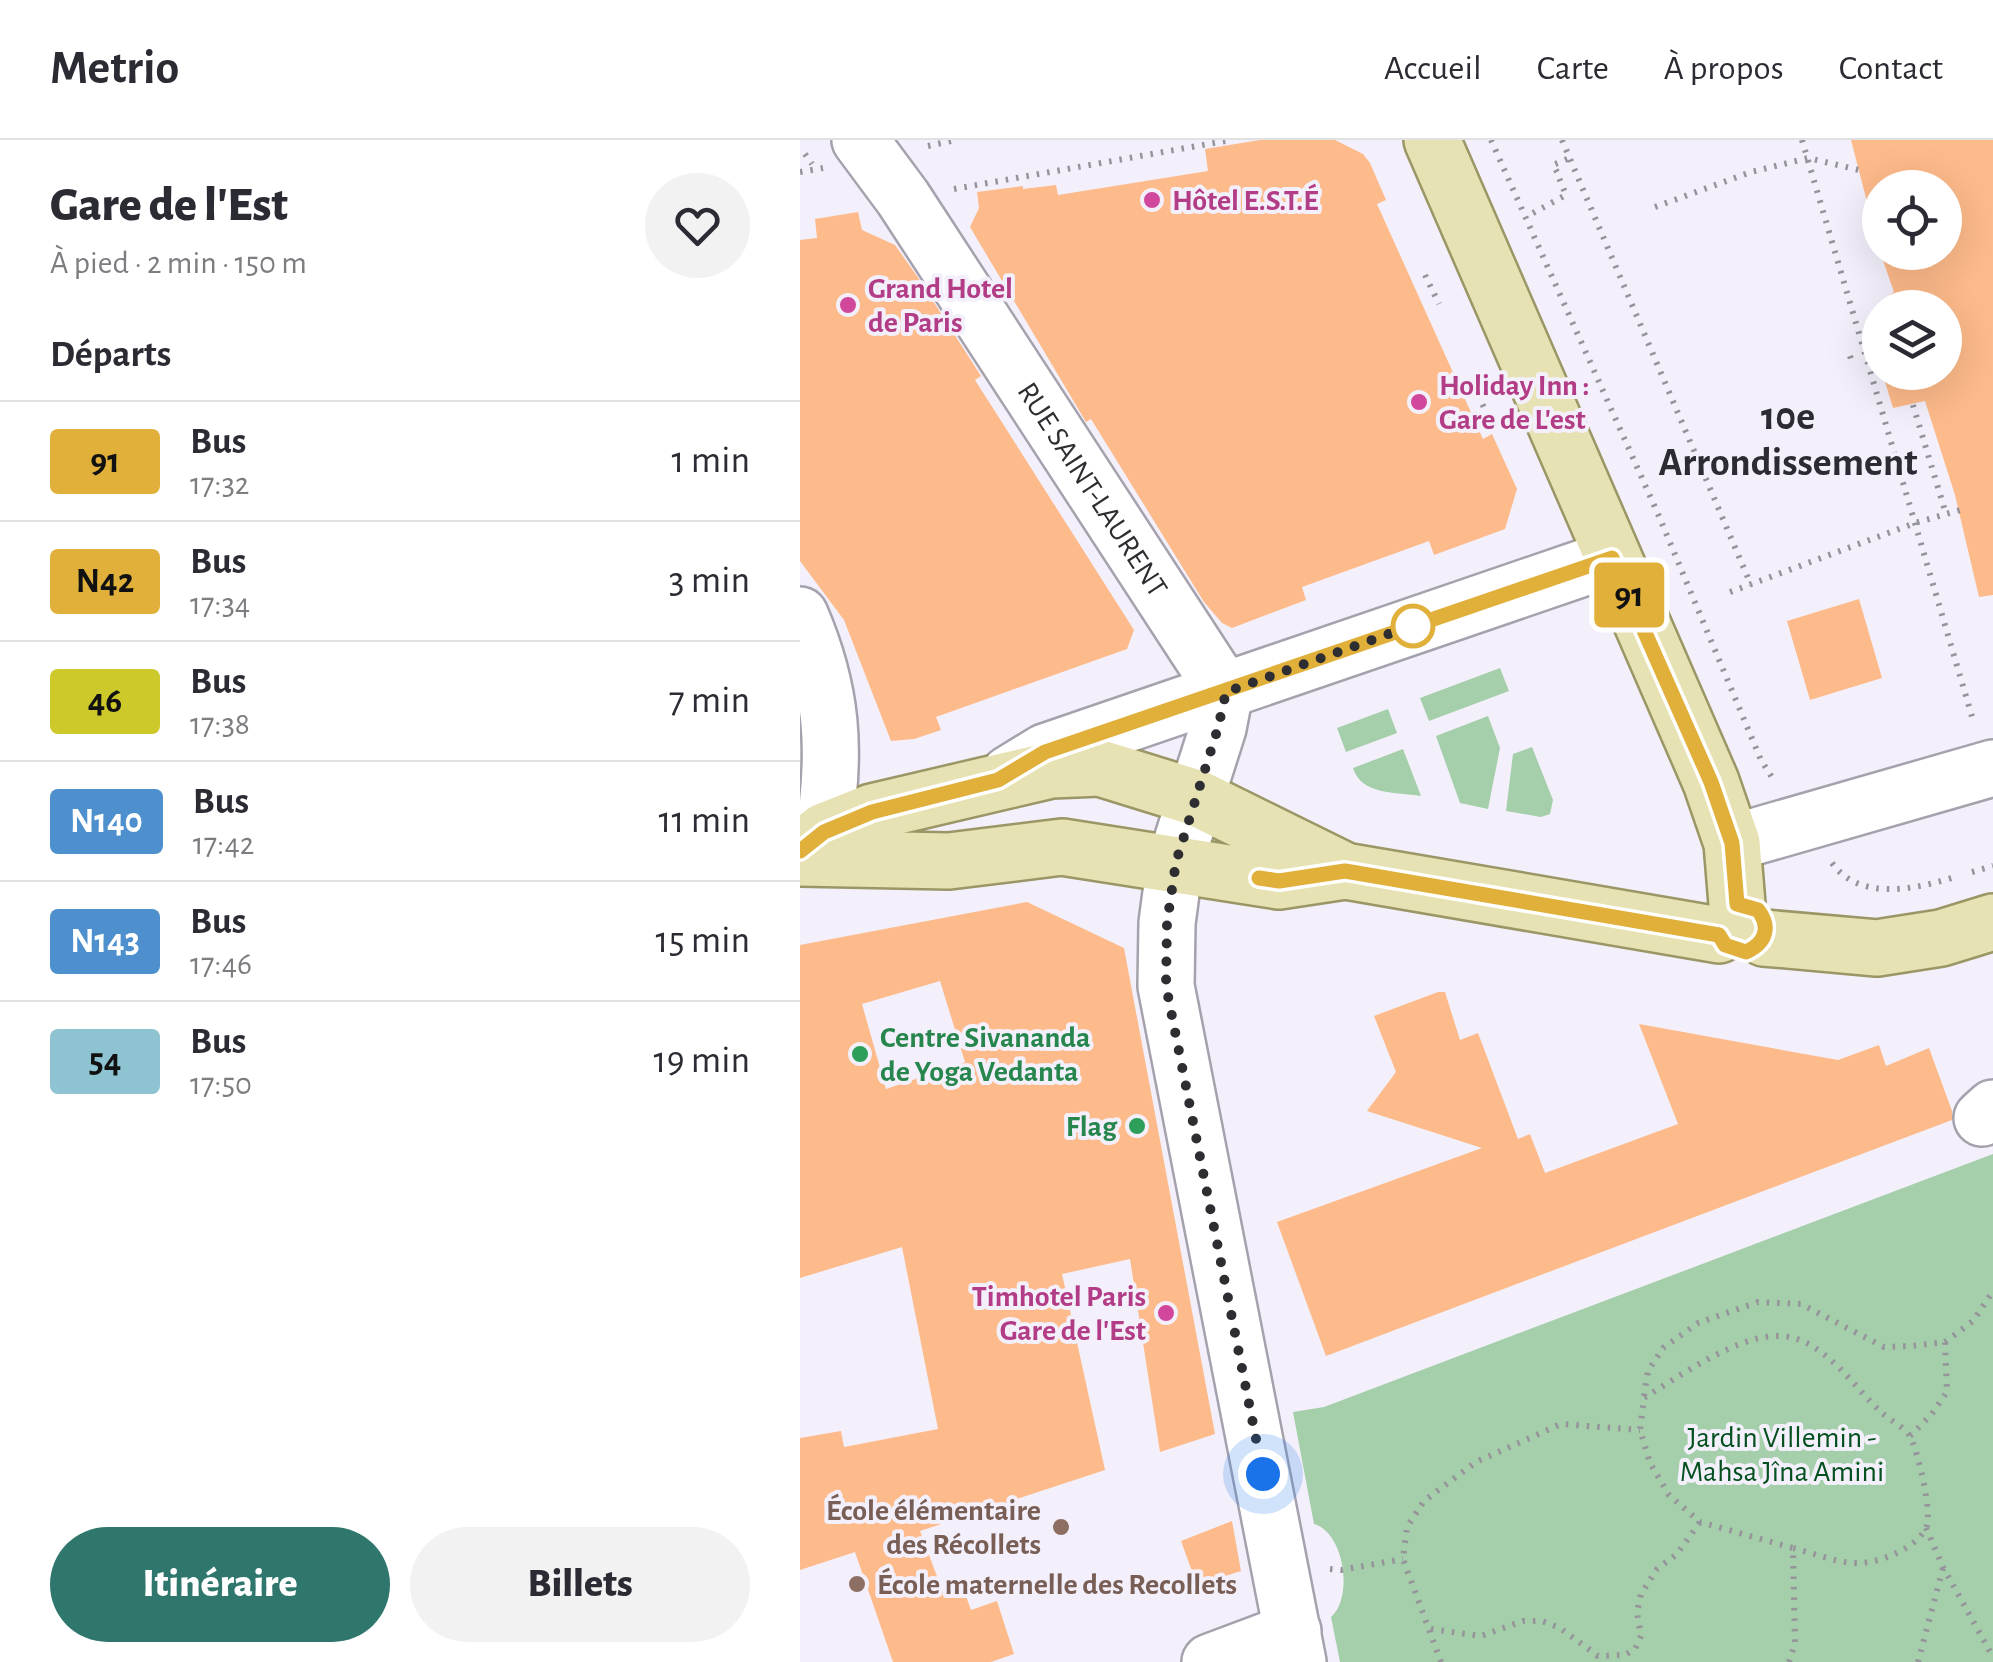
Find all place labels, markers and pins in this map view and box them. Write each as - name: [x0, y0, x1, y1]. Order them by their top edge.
- place label: Hôtel E.S.T.É: [1172, 183, 1319, 216]
- marker: Hôtel E.S.T.É: [1141, 189, 1163, 211]
- place label: Grand Hotel de Paris: [868, 274, 1013, 338]
- marker: Grand Hotel de Paris: [837, 294, 859, 316]
- place label: Holiday Inn : Gare de L'est: [1439, 371, 1589, 435]
- marker: Holiday Inn : Gare de L'est: [1408, 391, 1430, 413]
- unlabelled marker: [1392, 605, 1434, 647]
- place label: Centre Sivananda de Yoga Vedanta: [880, 1023, 1091, 1087]
- marker: Centre Sivananda de Yoga Vedanta: [849, 1043, 871, 1065]
- place label: Flag: [1066, 1112, 1118, 1142]
- marker: Flag: [1126, 1115, 1148, 1137]
- place label: Timhotel Paris Gare de l'Est: [972, 1282, 1146, 1346]
- marker: Timhotel Paris Gare de l'Est: [1155, 1302, 1177, 1324]
- place label: École élémentaire des Récollets: [826, 1493, 1041, 1560]
- marker: École élémentaire des Récollets: [1050, 1516, 1072, 1538]
- place label: École maternelle des Recollets: [877, 1567, 1237, 1600]
- marker: École maternelle des Recollets: [846, 1573, 868, 1595]

